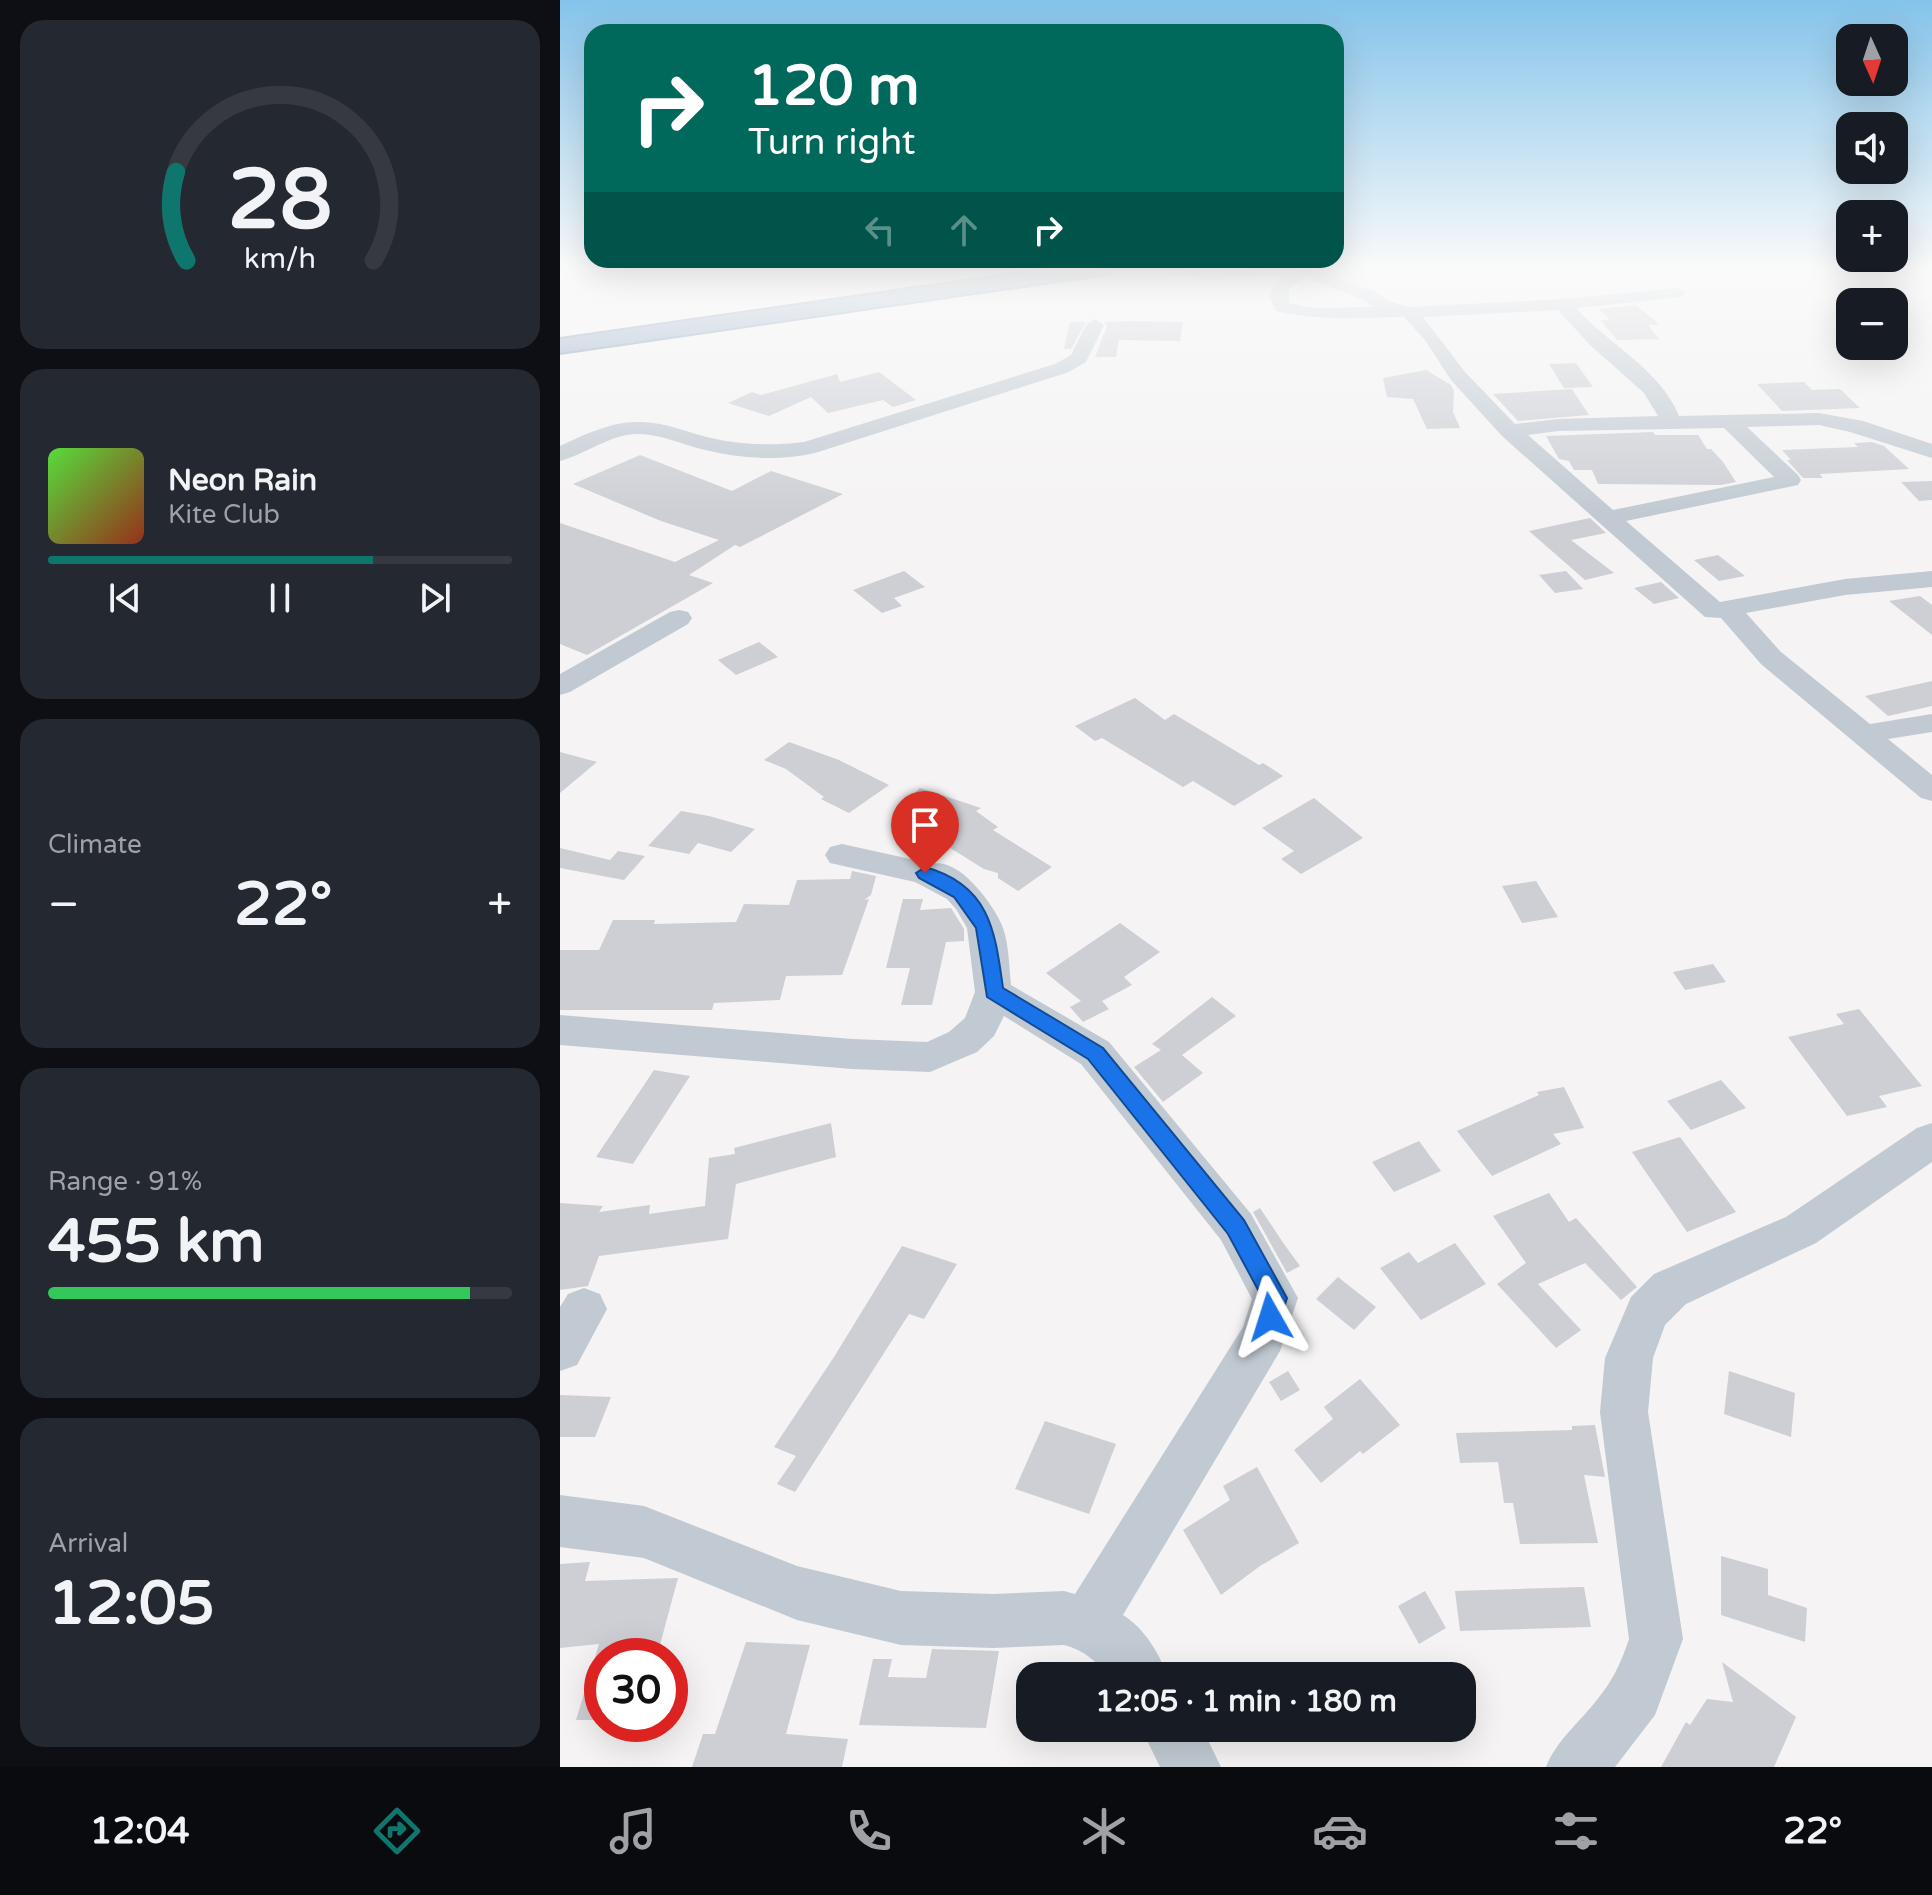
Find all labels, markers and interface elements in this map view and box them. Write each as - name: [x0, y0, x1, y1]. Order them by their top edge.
- north arrow: [1836, 24, 1908, 96]
- map controls: [1836, 24, 1908, 360]
- text: 120 m: [748, 53, 919, 120]
- icon: right: [616, 56, 720, 160]
- button: sound: [1836, 112, 1908, 184]
- text: Turn right: [748, 121, 915, 164]
- text: 28: [228, 150, 332, 250]
- button: +: [1836, 200, 1908, 272]
- icon: left: [858, 208, 902, 252]
- icon: ahead: [942, 208, 986, 252]
- icon: right: [1026, 208, 1070, 252]
- text: km/h: [244, 242, 316, 276]
- button: −: [1836, 288, 1908, 360]
- text: Neon Rain: [168, 462, 317, 499]
- text: Kite Club: [168, 499, 280, 530]
- icon: previous: [103, 576, 147, 620]
- icon: pause: [258, 576, 302, 620]
- icon: next: [413, 576, 457, 620]
- pin: [891, 791, 959, 873]
- icon: arrive: [903, 803, 947, 847]
- text: Climate: [48, 829, 142, 860]
- text: 22°: [234, 869, 332, 941]
- text: −: [48, 879, 79, 932]
- text: +: [487, 879, 512, 932]
- text: Range · 91%: [48, 1166, 202, 1197]
- text: 455 km: [48, 1206, 264, 1278]
- position arrow: [1228, 1275, 1312, 1359]
- text: Arrival: [48, 1528, 128, 1559]
- text: 12:05: [48, 1568, 214, 1640]
- speed limit sign: 30: [584, 1638, 688, 1742]
- text: 12:05 · 1 min · 180 m: [1095, 1683, 1397, 1720]
- icon: directions: [369, 1803, 425, 1859]
- icon: music: [605, 1803, 661, 1859]
- icon: phone: [841, 1803, 897, 1859]
- icon: climate: [1076, 1803, 1132, 1859]
- icon: car: [1312, 1803, 1368, 1859]
- icon: filters: [1548, 1803, 1604, 1859]
- text: 12:04: [90, 1810, 190, 1853]
- text: 22°: [1783, 1810, 1842, 1853]

